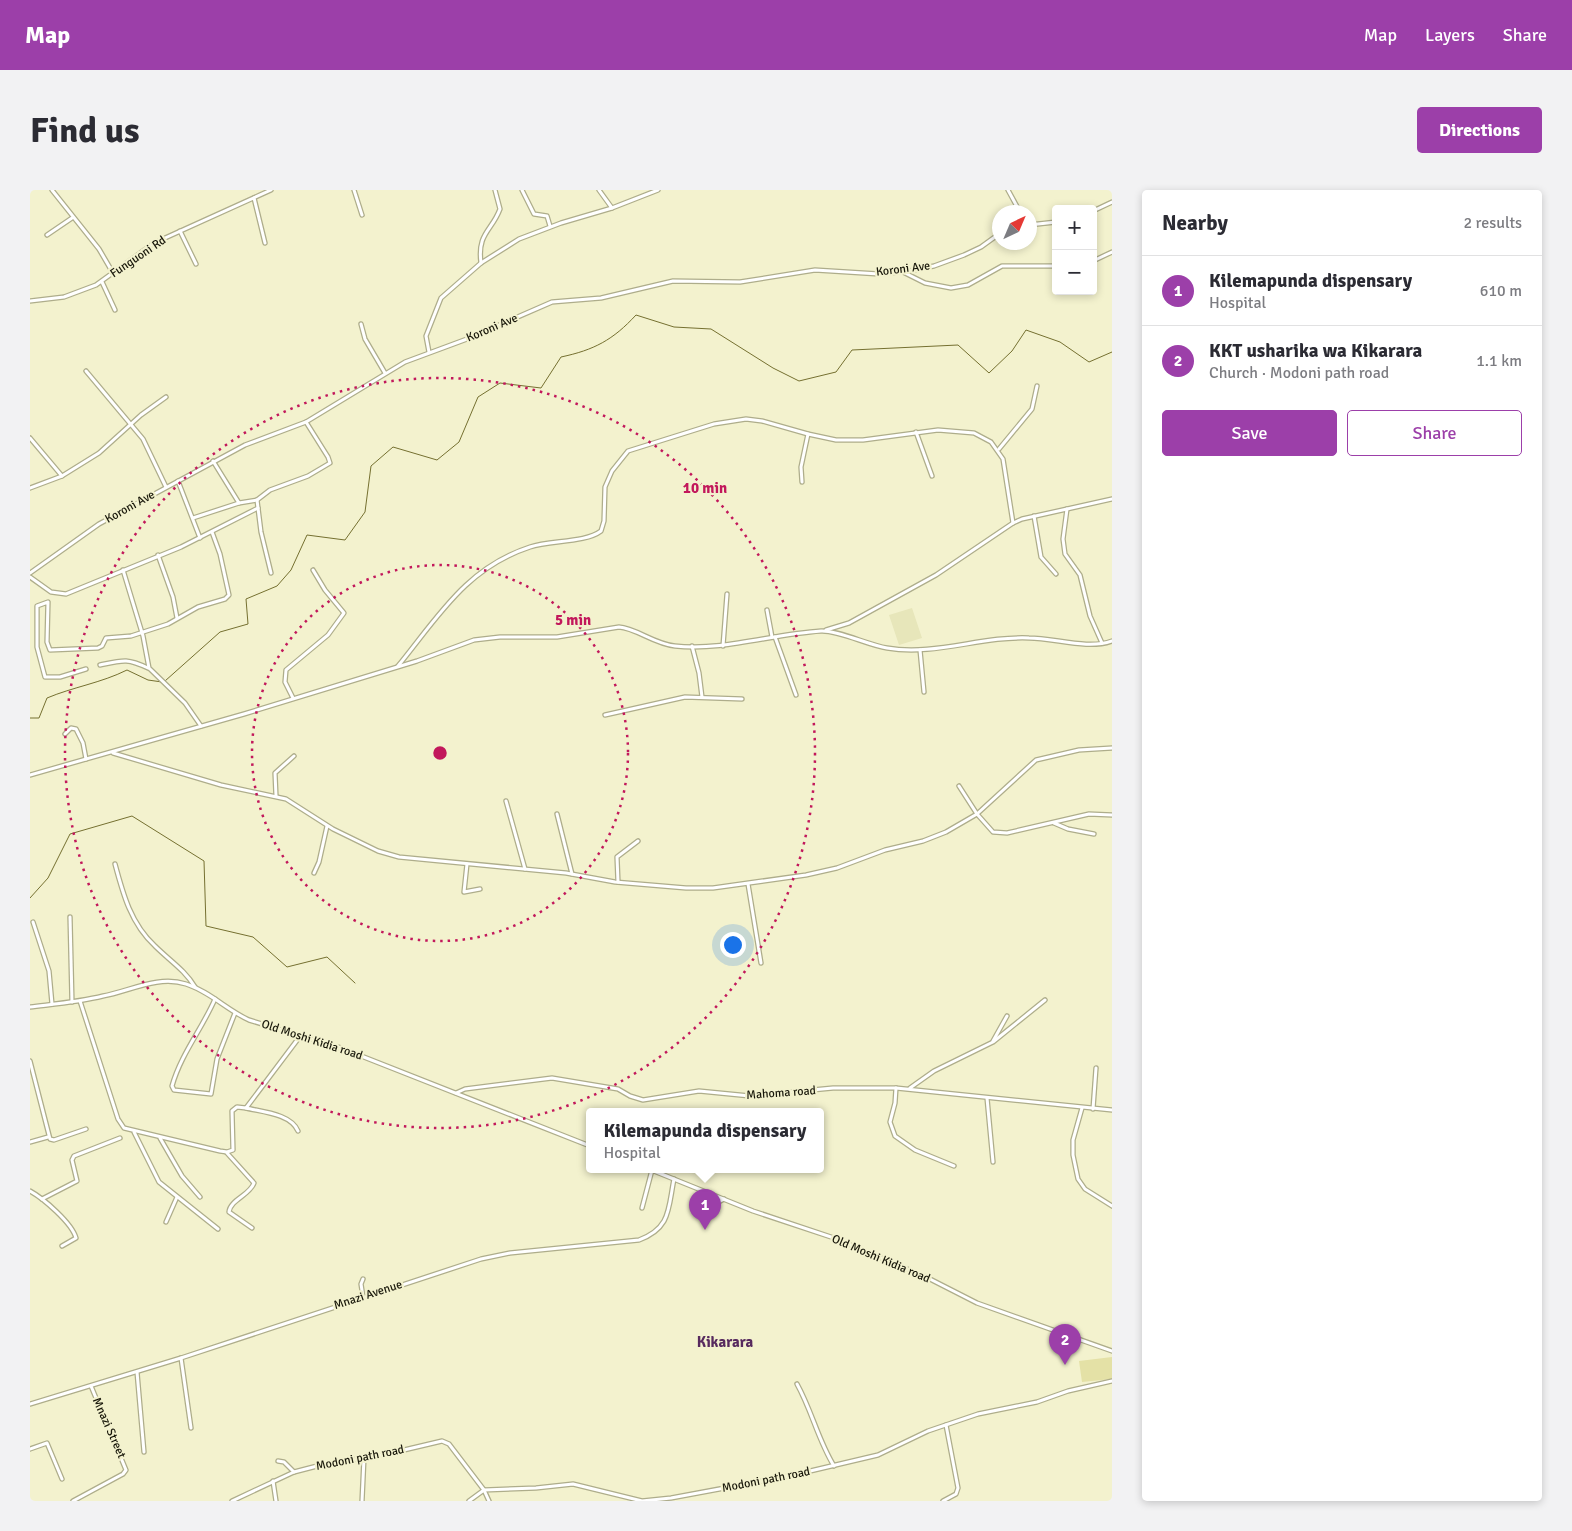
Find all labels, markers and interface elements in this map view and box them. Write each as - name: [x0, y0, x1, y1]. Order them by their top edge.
- text: Map: [25, 20, 70, 50]
- text: Map: [1364, 24, 1397, 46]
- text: Layers: [1425, 24, 1475, 46]
- text: Share: [1503, 24, 1547, 46]
- button: Directions: [1417, 107, 1542, 153]
- text: Find us: [30, 109, 140, 152]
- north arrow: [992, 205, 1037, 250]
- map controls: [1052, 205, 1097, 295]
- button: +: [1052, 205, 1097, 250]
- text: Nearby: [1162, 210, 1228, 236]
- text: 2 results: [1463, 213, 1522, 233]
- street label: Funguoni Rd: [107, 233, 169, 281]
- button: −: [1052, 250, 1097, 295]
- street label: Koroni Ave: [875, 258, 931, 280]
- text: Kilemapunda dispensary: [1209, 269, 1412, 293]
- text: 1: [1174, 281, 1182, 301]
- text: 610 m: [1480, 281, 1522, 301]
- text: Hospital: [1209, 293, 1266, 313]
- street label: Koroni Ave: [464, 310, 520, 346]
- text: KKT usharika wa Kikarara: [1209, 339, 1422, 363]
- text: 2: [1174, 351, 1182, 371]
- text: 1.1 km: [1476, 351, 1522, 371]
- text: Church · Modoni path road: [1209, 363, 1389, 383]
- button: Save: [1162, 410, 1337, 456]
- button: Share: [1347, 410, 1522, 456]
- text: 10 min: [683, 479, 727, 497]
- street label: Koroni Ave: [103, 487, 157, 527]
- text: 5 min: [555, 611, 591, 629]
- centre of rings: [431, 744, 449, 762]
- your location: [720, 932, 746, 958]
- street label: Old Moshi Kidia road: [260, 1017, 364, 1063]
- street label: Mahoma road: [746, 1083, 816, 1103]
- popup: [586, 1108, 824, 1173]
- text: Kilemapunda dispensary: [603, 1119, 807, 1143]
- text: Hospital: [603, 1143, 661, 1163]
- pin: 1: [689, 1189, 721, 1230]
- street label: Old Moshi Kidia road: [830, 1231, 932, 1287]
- street label: Mnazi Avenue: [332, 1277, 404, 1313]
- pin: 2: [1049, 1324, 1081, 1365]
- district label: Kikarara: [697, 1333, 753, 1351]
- street label: Mnazi Street: [89, 1395, 129, 1461]
- street label: Modoni path road: [315, 1442, 405, 1474]
- street label: Modoni path road: [721, 1464, 811, 1496]

